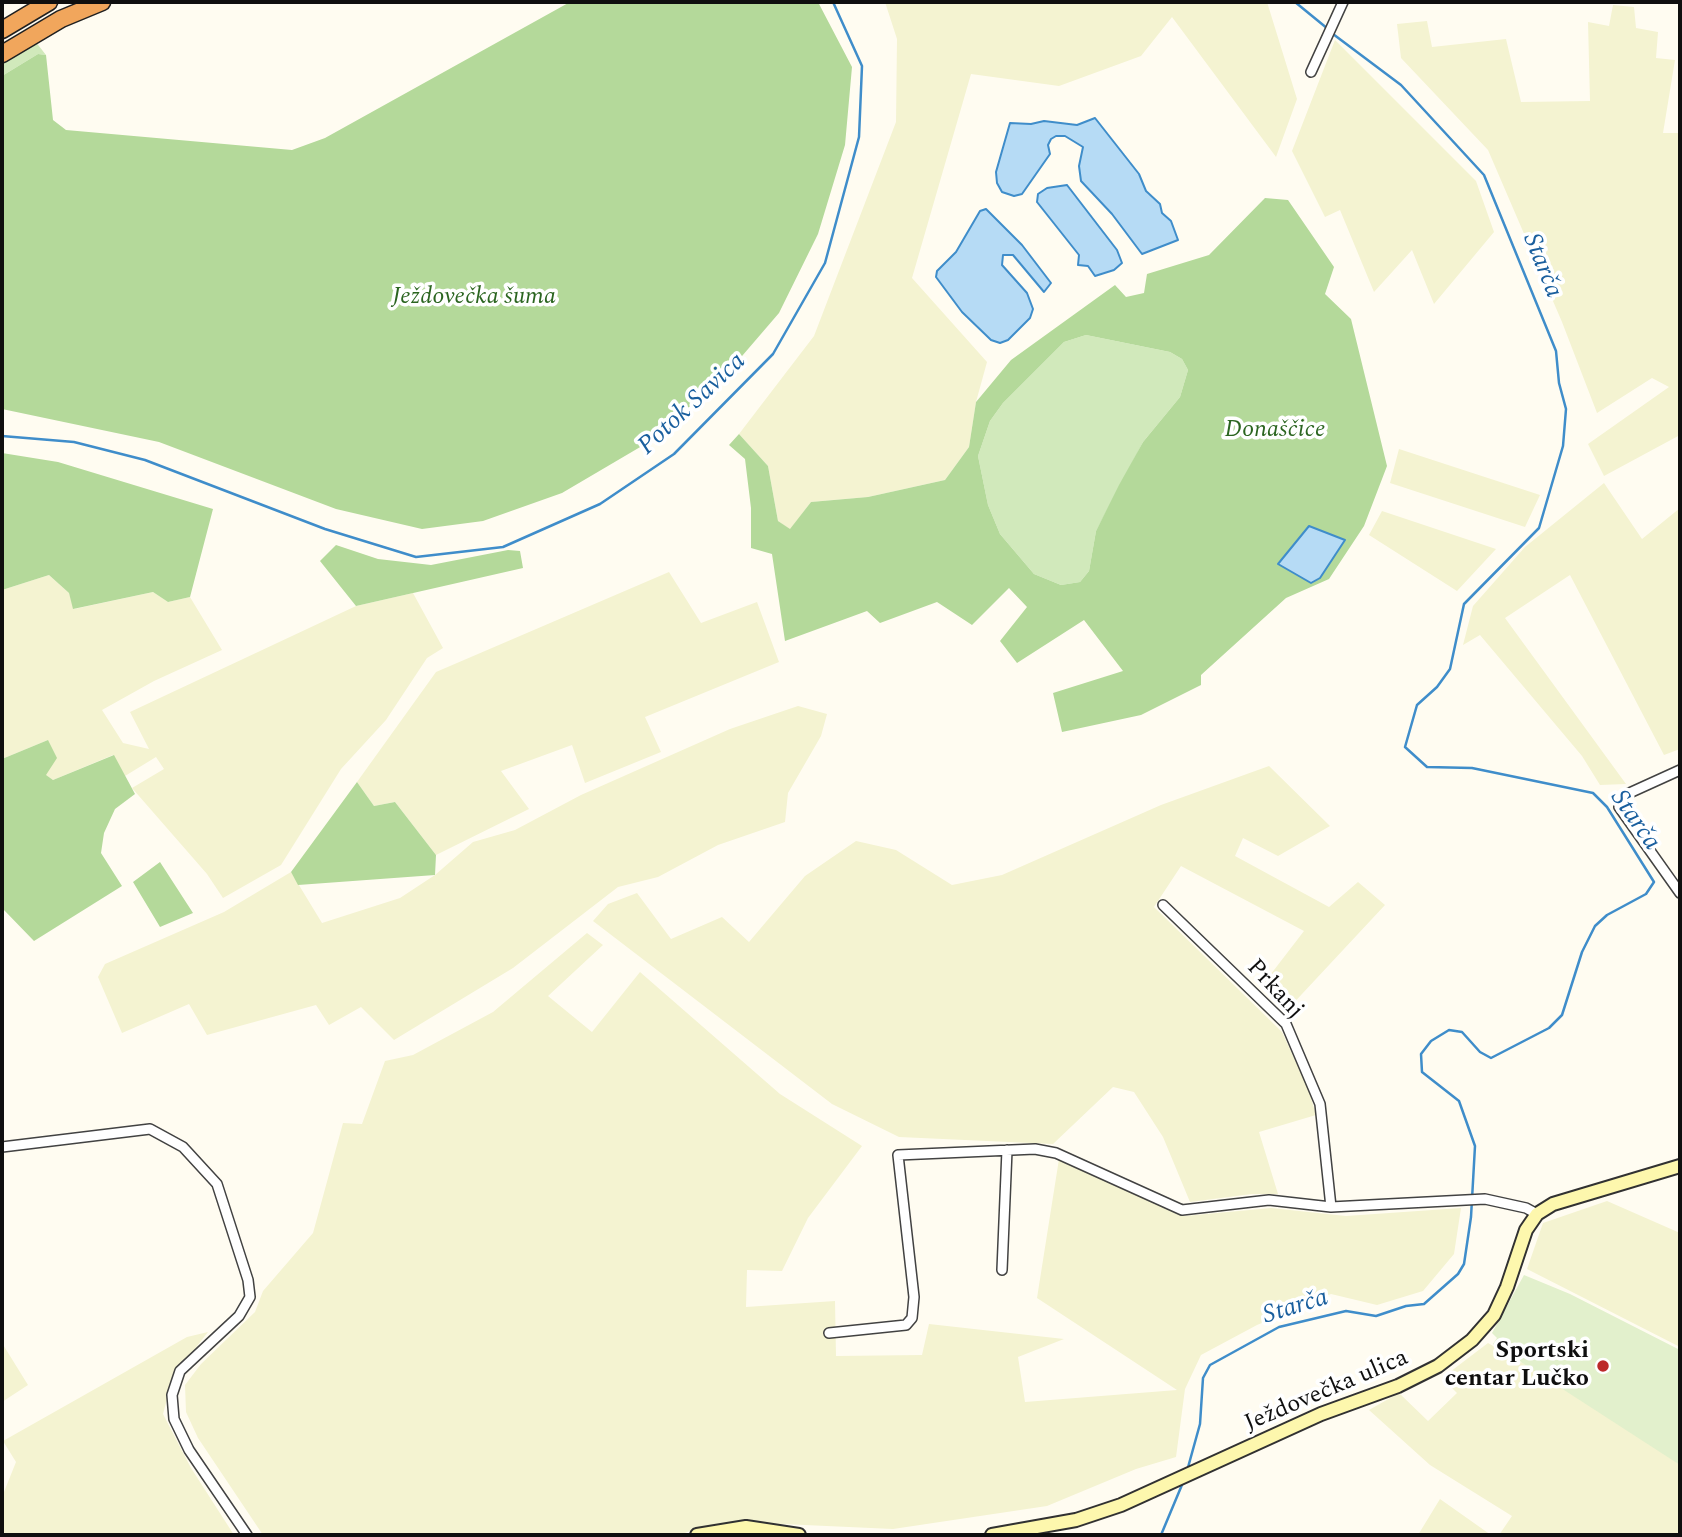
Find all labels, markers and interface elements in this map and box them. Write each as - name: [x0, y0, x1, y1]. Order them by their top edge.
- water label: Starča: [1514, 229, 1568, 303]
- park label: Ježdovečka šuma: [392, 284, 556, 312]
- water label: Potok Savica: [633, 347, 753, 463]
- park label: Donaščice: [1225, 417, 1325, 445]
- water label: Starča: [1602, 785, 1666, 857]
- street label: Prkanj: [1239, 954, 1309, 1026]
- water label: Starča: [1260, 1283, 1332, 1333]
- place label: Sportski centar Lučko: [1445, 1338, 1589, 1394]
- street label: Ježdovečka ulica: [1241, 1345, 1413, 1439]
- marker: Sportski centar Lučko: [1595, 1358, 1611, 1374]

